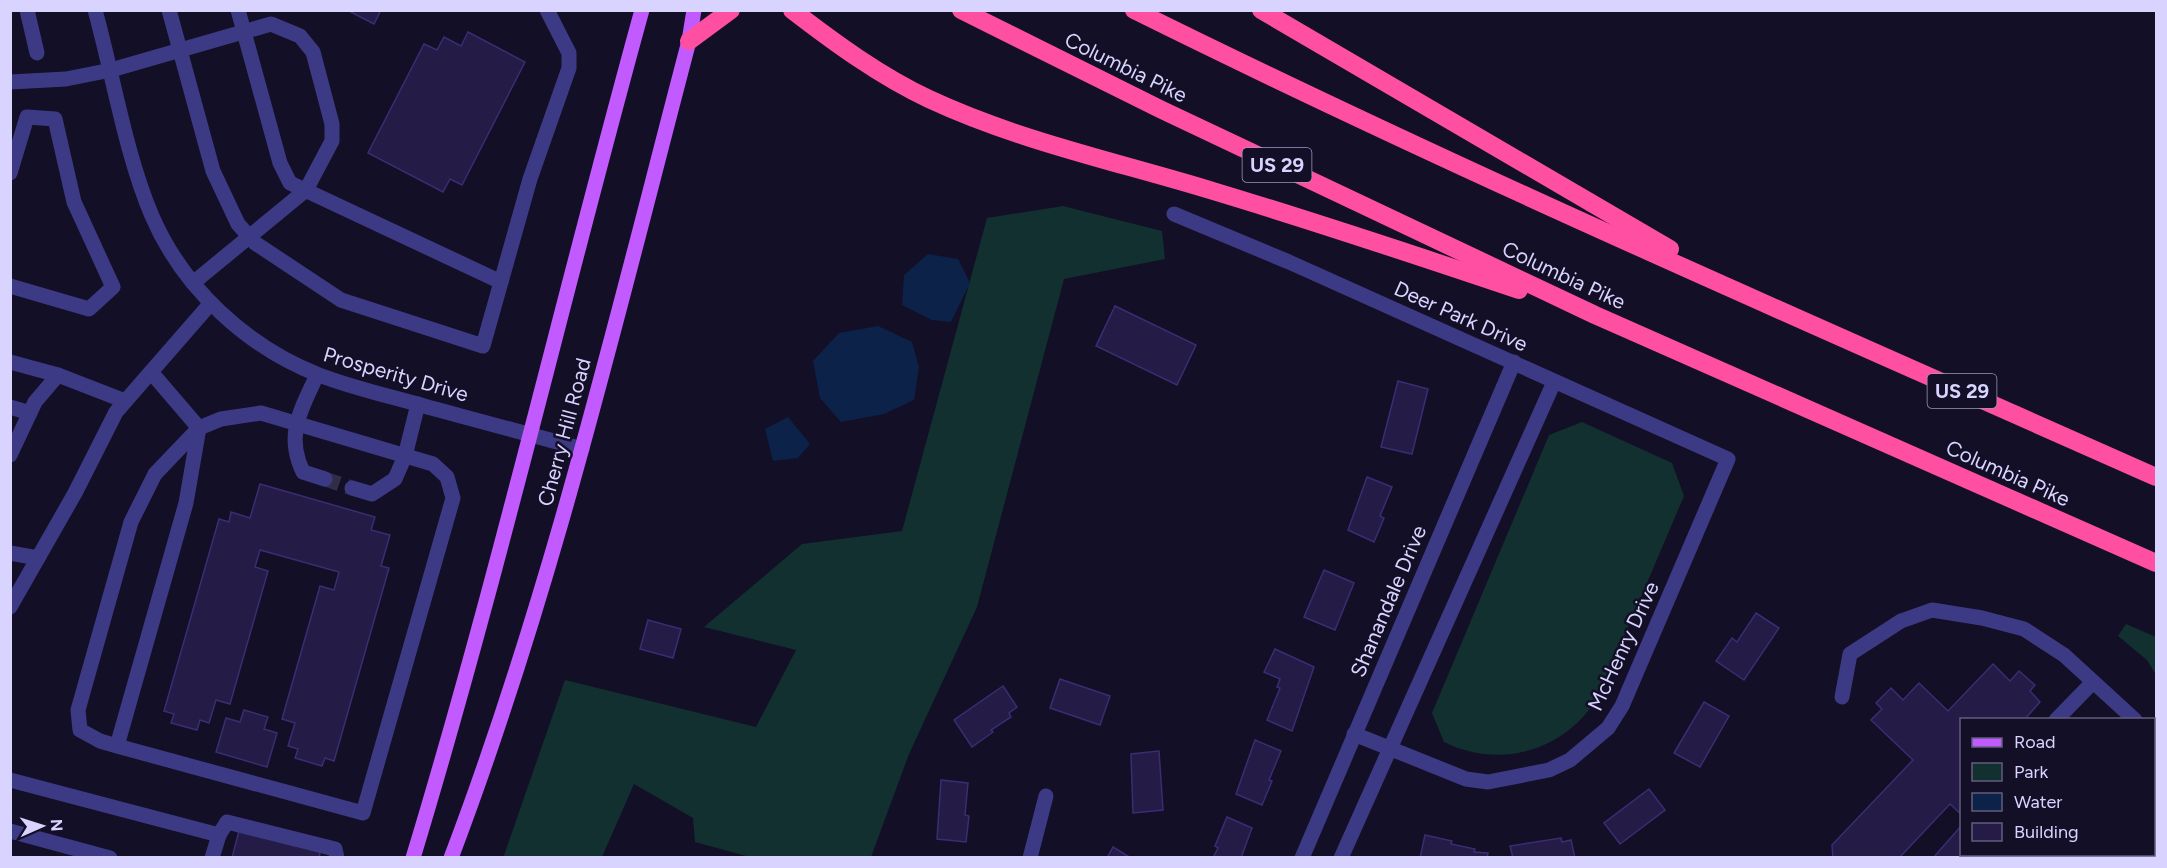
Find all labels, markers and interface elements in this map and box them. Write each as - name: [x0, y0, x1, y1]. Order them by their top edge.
- street label: Columbia Pike: [1061, 27, 1191, 107]
- road number: US 29: [1242, 148, 1312, 182]
- street label: Columbia Pike: [1498, 236, 1630, 314]
- street label: Deer Park Drive: [1390, 275, 1532, 357]
- street label: Prosperity Drive: [321, 341, 471, 407]
- street label: Cherry Hill Road: [532, 355, 596, 509]
- road number: US 29: [1928, 374, 1996, 408]
- street label: Columbia Pike: [1942, 435, 2074, 511]
- street label: Shanandale Drive: [1345, 521, 1431, 681]
- street label: McHenry Drive: [1582, 577, 1664, 715]
- legend: [1960, 718, 2155, 856]
- text: Road: [2014, 731, 2055, 753]
- text: Park: [2014, 761, 2049, 783]
- text: Water: [2014, 791, 2062, 813]
- north arrow: [12, 796, 72, 856]
- text: N: [47, 819, 66, 832]
- text: Building: [2014, 821, 2079, 843]

